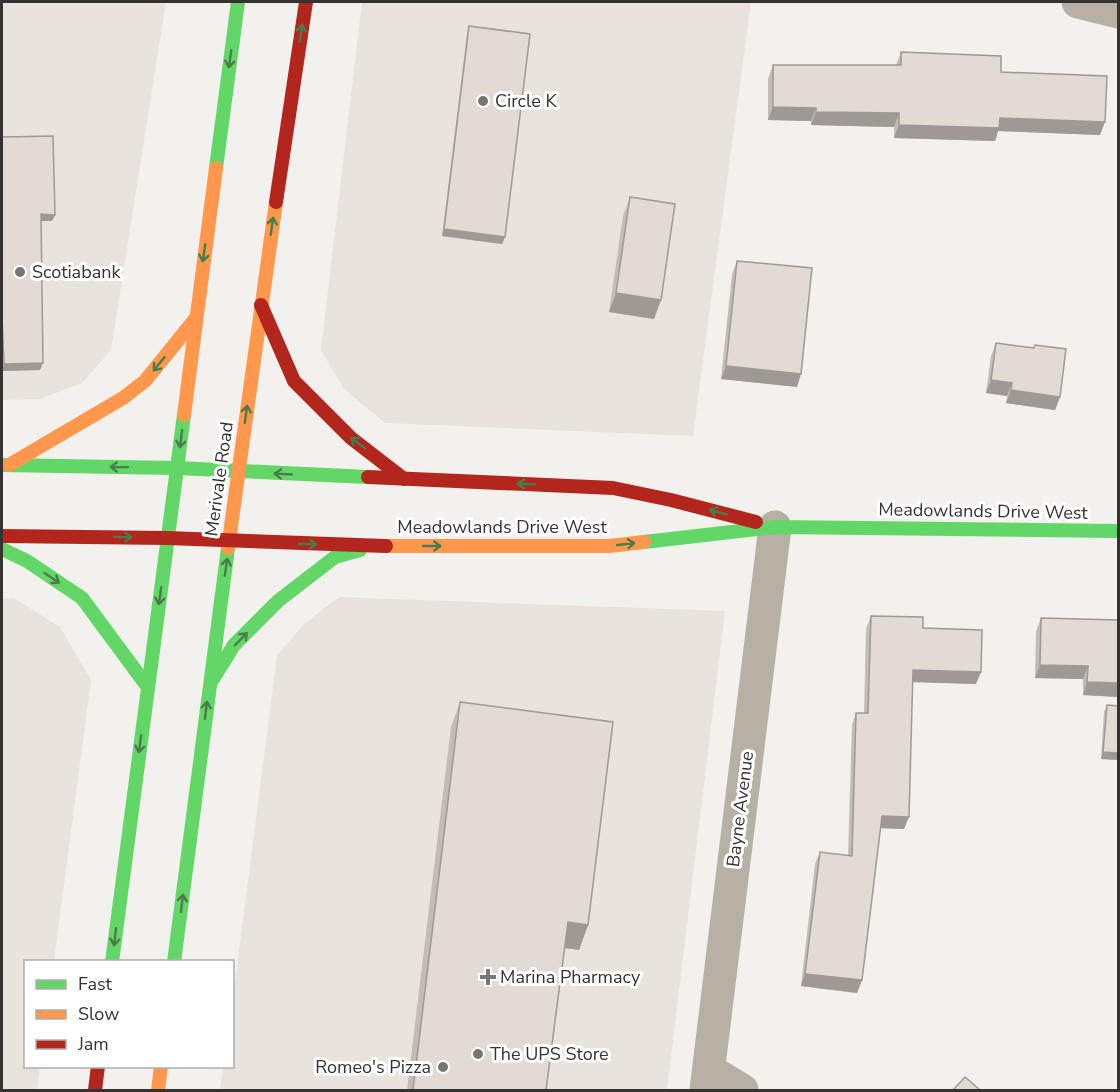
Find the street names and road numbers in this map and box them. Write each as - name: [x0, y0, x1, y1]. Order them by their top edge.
- street label: Merivale Road: [199, 420, 239, 538]
- street label: Meadowlands Drive West: [878, 497, 1089, 525]
- street label: Meadowlands Drive West: [397, 515, 607, 539]
- street label: Bayne Avenue: [721, 750, 759, 868]

